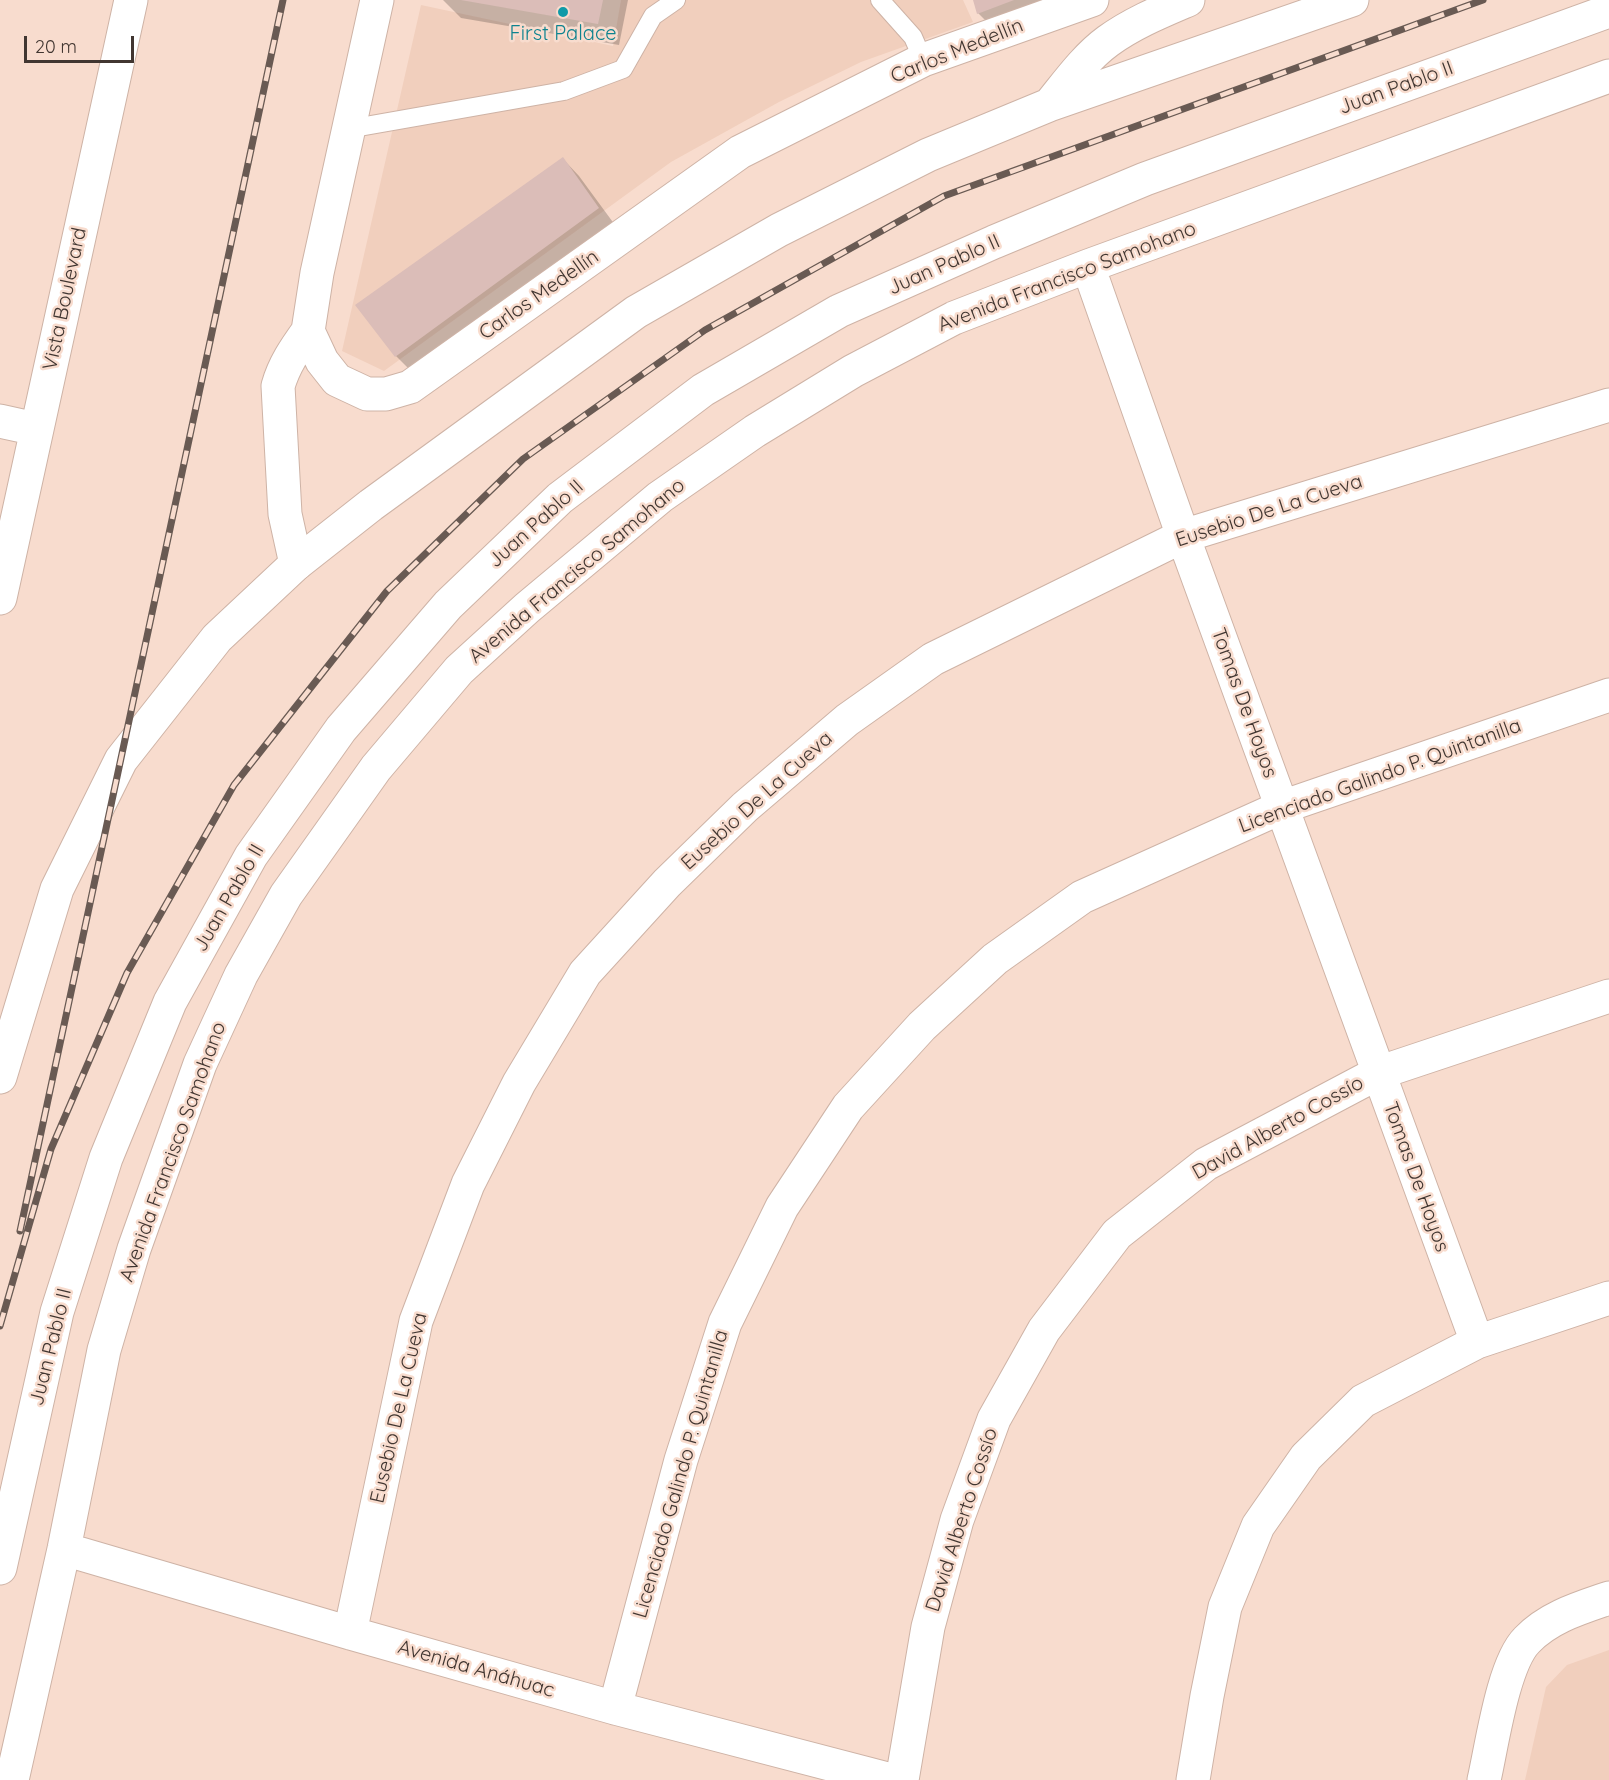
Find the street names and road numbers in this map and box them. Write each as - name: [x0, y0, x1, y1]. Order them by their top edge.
- street label: Carlos Medellín: [887, 14, 1027, 88]
- street label: Juan Pablo II: [1336, 56, 1456, 120]
- street label: Avenida Francisco Samohano: [934, 217, 1200, 337]
- street label: Vista Boulevard: [38, 225, 92, 373]
- street label: Juan Pablo II: [884, 230, 1004, 300]
- street label: Carlos Medellín: [475, 245, 603, 345]
- street label: Eusebio De La Cueva: [1173, 469, 1365, 553]
- street label: Avenida Francisco Samohano: [464, 474, 690, 668]
- street label: Juan Pablo II: [483, 475, 589, 573]
- street label: Tomas De Hoyos: [1206, 625, 1282, 781]
- street label: Licenciado Galindo P. Quintanilla: [1236, 714, 1524, 838]
- street label: Eusebio De La Cueva: [677, 727, 837, 875]
- street label: Juan Pablo II: [189, 840, 269, 956]
- street label: Avenida Francisco Samohano: [115, 1019, 231, 1285]
- street label: David Alberto Cossío: [1188, 1071, 1368, 1185]
- street label: Tomas De Hoyos: [1378, 1099, 1454, 1255]
- street label: Juan Pablo II: [25, 1286, 77, 1408]
- street label: Eusebio De La Cueva: [365, 1310, 433, 1506]
- street label: Licenciado Galindo P. Quintanilla: [628, 1327, 734, 1621]
- street label: David Alberto Cossío: [921, 1425, 1003, 1615]
- street label: Avenida Anáhuac: [395, 1635, 557, 1703]

